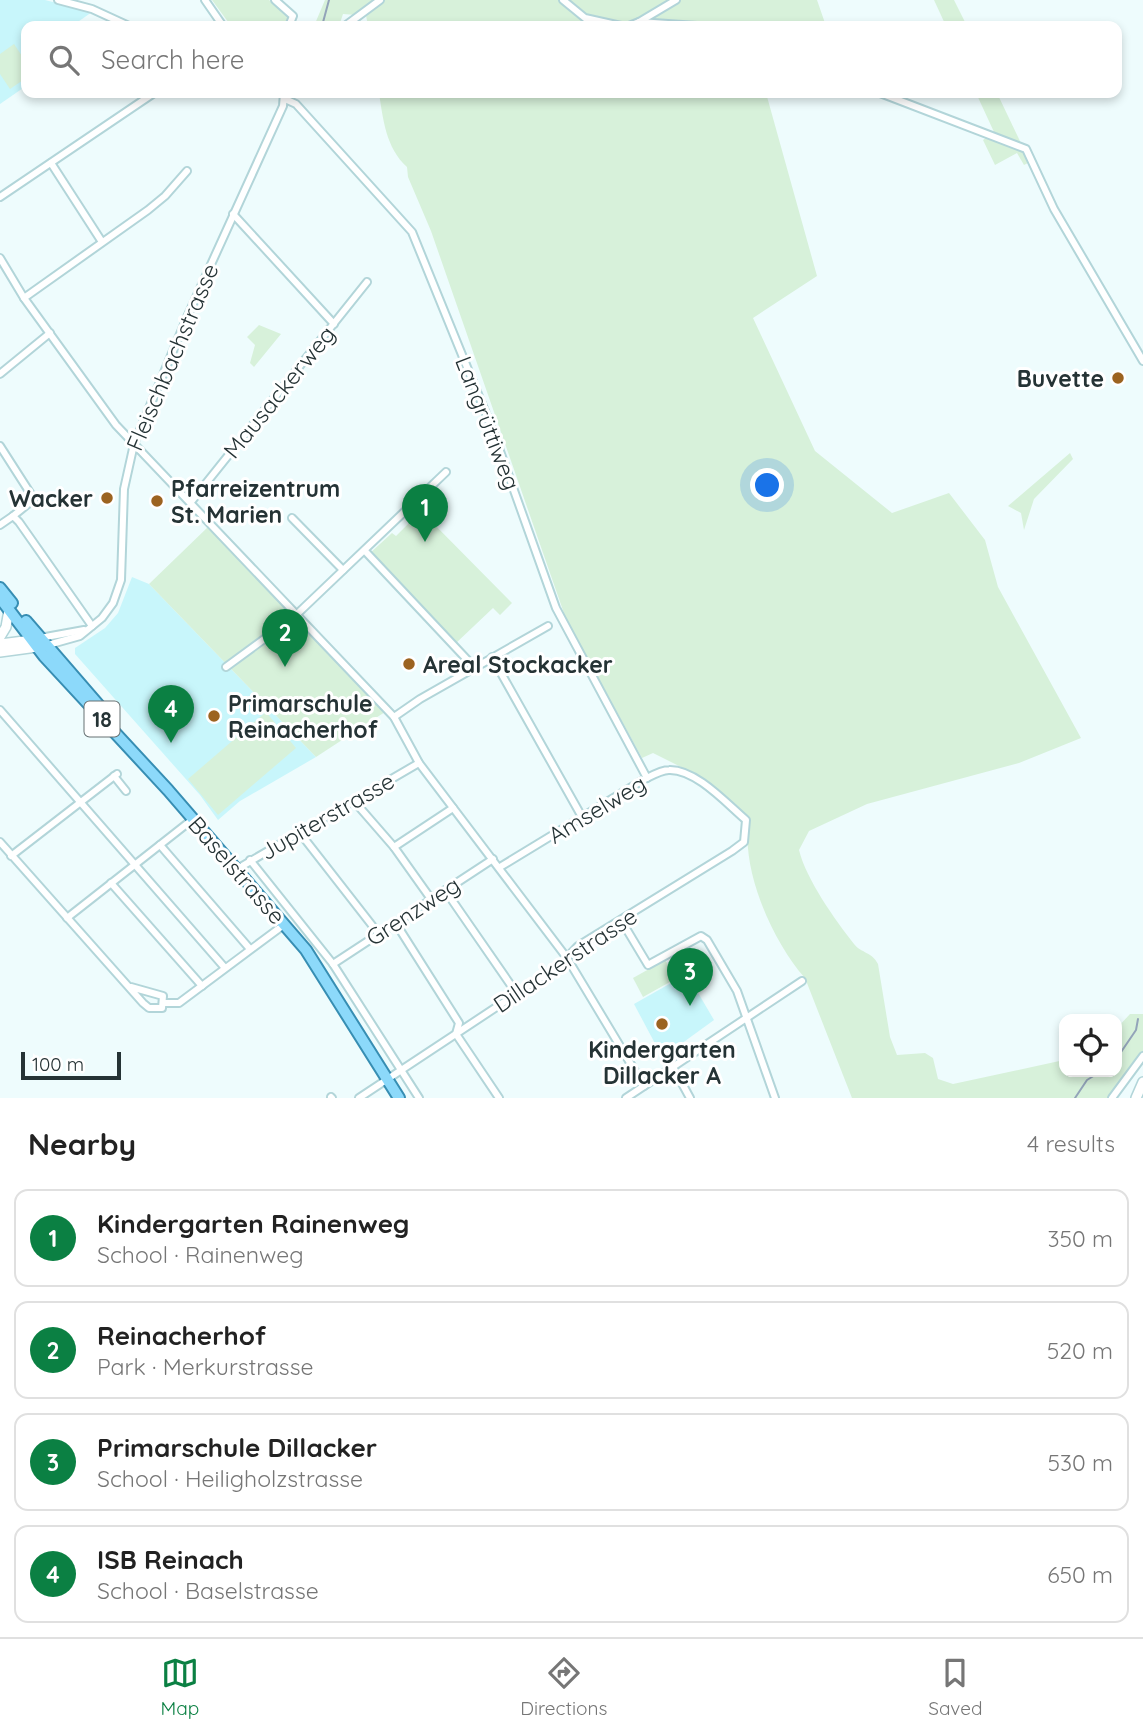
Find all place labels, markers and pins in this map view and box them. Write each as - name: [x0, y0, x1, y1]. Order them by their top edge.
- place label: Buvette: [1017, 364, 1104, 393]
- marker: Buvette: [1110, 370, 1126, 386]
- place label: Pfarreizentrum St. Marien: [171, 474, 340, 529]
- place label: Wacker: [9, 484, 93, 513]
- pin: 1: [402, 484, 448, 542]
- marker: Wacker: [99, 490, 115, 506]
- marker: Pfarreizentrum St. Marien: [149, 493, 165, 509]
- pin: 2: [262, 609, 308, 667]
- place label: Areal Stockacker: [423, 650, 613, 679]
- marker: Areal Stockacker: [401, 656, 417, 672]
- pin: 4: [148, 685, 194, 743]
- place label: Primarschule Reinacherhof: [228, 689, 378, 744]
- marker: Primarschule Reinacherhof: [206, 708, 222, 724]
- pin: 3: [667, 948, 713, 1006]
- marker: Kindergarten Dillacker A: [654, 1016, 670, 1032]
- place label: Kindergarten Dillacker A: [588, 1035, 736, 1090]

